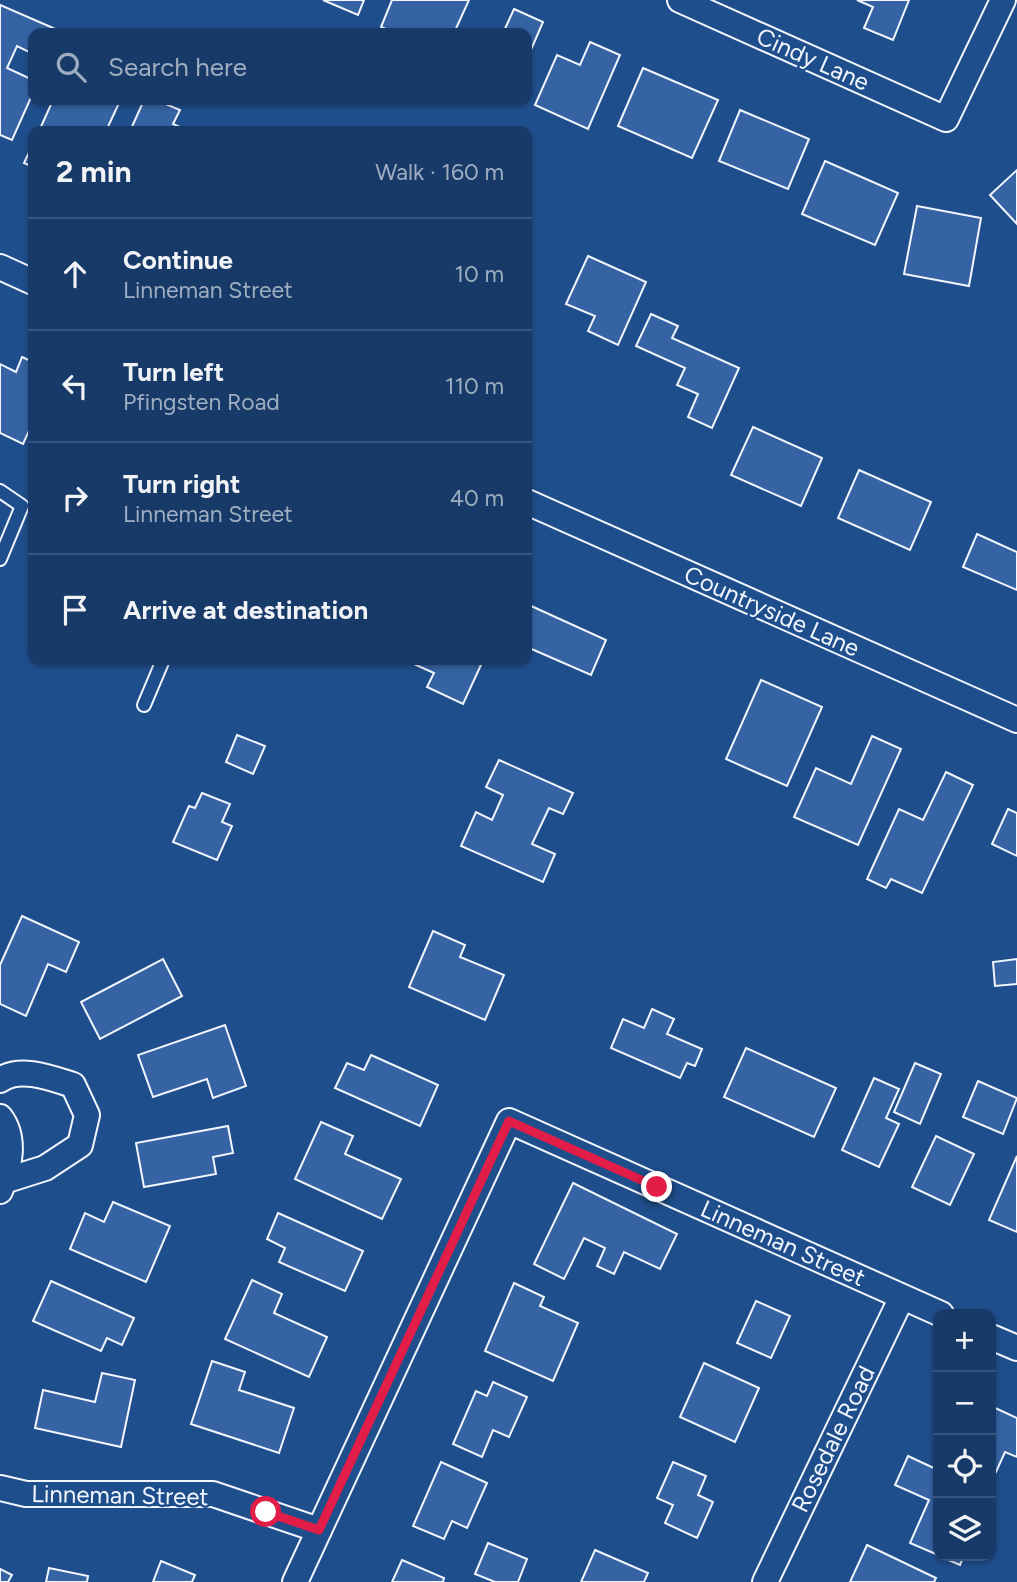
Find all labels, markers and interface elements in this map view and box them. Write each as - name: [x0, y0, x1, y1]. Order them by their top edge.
- street label: Cindy Lane: [752, 21, 874, 97]
- search box: [28, 28, 532, 105]
- icon: search: [52, 48, 90, 86]
- text: Search here: [108, 51, 247, 83]
- text: 2 min: [56, 153, 132, 190]
- text: Walk · 160 m: [375, 158, 504, 186]
- text: Continue: [123, 244, 233, 276]
- icon: ahead: [56, 255, 94, 293]
- text: 10 m: [455, 260, 504, 288]
- text: Linneman Street: [123, 276, 293, 304]
- text: Turn left: [123, 356, 224, 388]
- icon: left: [56, 367, 94, 405]
- text: 110 m: [445, 372, 504, 400]
- text: Pfingsten Road: [123, 388, 280, 416]
- text: Turn right: [123, 468, 240, 500]
- icon: right: [56, 479, 94, 517]
- text: 40 m: [450, 484, 504, 512]
- text: Linneman Street: [123, 500, 293, 528]
- street label: Countryside Lane: [680, 559, 864, 663]
- icon: arrive: [56, 591, 94, 629]
- text: Arrive at destination: [123, 594, 368, 626]
- route end: [641, 1171, 672, 1202]
- street label: Linneman Street: [696, 1194, 870, 1292]
- map controls: [933, 1309, 996, 1561]
- button: +: [933, 1309, 996, 1372]
- street label: Rosedale Road: [785, 1361, 881, 1517]
- button: −: [933, 1372, 996, 1435]
- button: locate: [933, 1435, 996, 1498]
- street label: Linneman Street: [31, 1479, 209, 1511]
- route start: [250, 1496, 281, 1527]
- button: layers: [933, 1498, 996, 1561]

